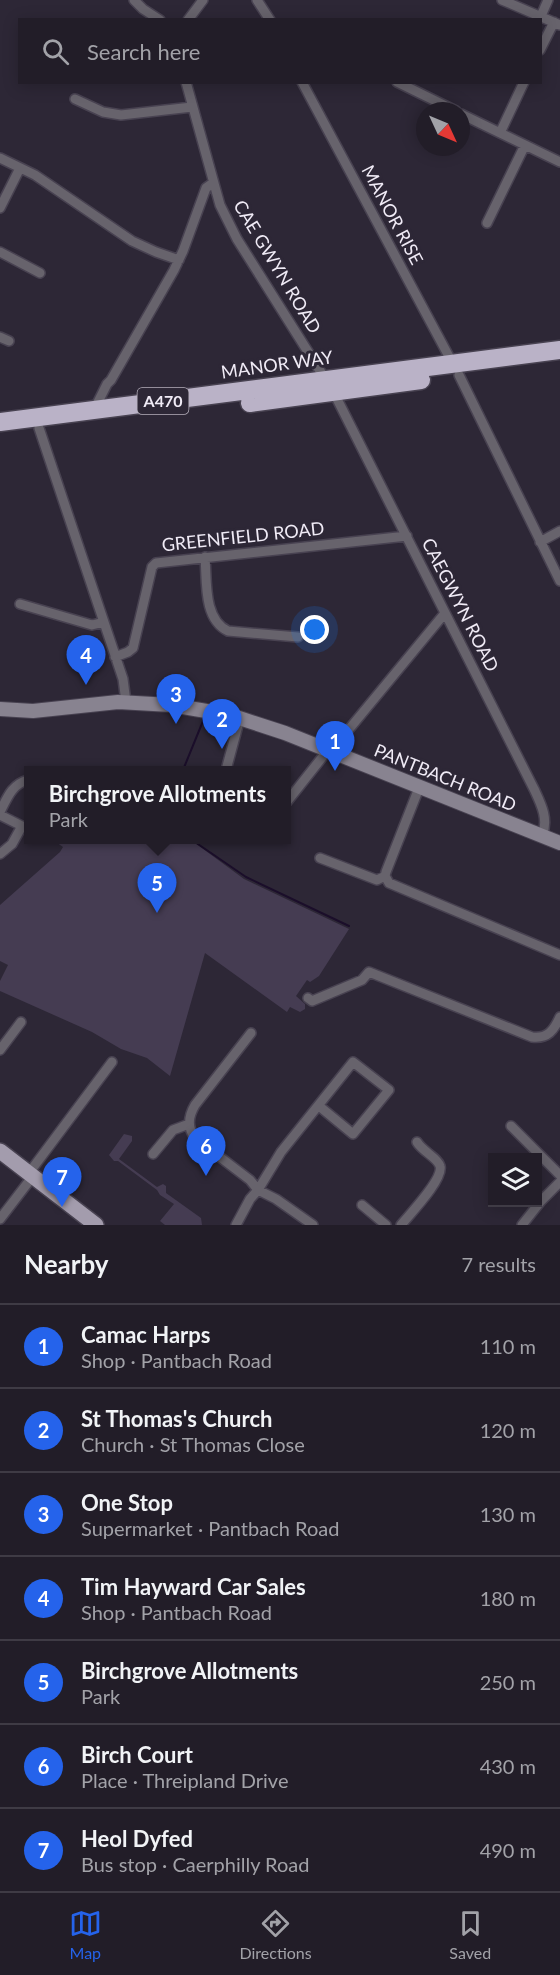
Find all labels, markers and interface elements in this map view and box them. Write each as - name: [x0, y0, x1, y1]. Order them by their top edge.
- search box: [18, 18, 542, 84]
- icon: search: [39, 35, 72, 68]
- text: Search here: [87, 38, 200, 65]
- north arrow: [416, 102, 470, 156]
- street label: MANOR RISE: [357, 161, 428, 268]
- street label: CAE GWYN ROAD: [229, 196, 326, 337]
- street label: MANOR WAY: [220, 345, 335, 383]
- road number: A470: [138, 388, 188, 414]
- street label: GREENFIELD ROAD: [161, 517, 325, 555]
- street label: CAEGWYN ROAD: [418, 534, 504, 675]
- your location: [300, 615, 329, 644]
- pin: 4: [66, 636, 106, 685]
- pin: 3: [156, 674, 195, 724]
- pin: 2: [202, 700, 242, 749]
- pin: 1: [316, 722, 354, 771]
- street label: PANTBACH ROAD: [371, 739, 520, 816]
- popup: [24, 766, 291, 844]
- text: Birchgrove Allotments: [49, 780, 266, 807]
- text: Park: [49, 807, 88, 831]
- pin: 5: [138, 864, 176, 913]
- pin: 6: [186, 1126, 226, 1176]
- map controls: [488, 1153, 542, 1207]
- button: layers: [488, 1153, 542, 1207]
- pin: 7: [42, 1158, 82, 1207]
- text: Nearby: [24, 1248, 109, 1280]
- text: 7 results: [461, 1252, 536, 1276]
- text: Camac Harps: [81, 1321, 210, 1348]
- text: 1: [38, 1334, 49, 1358]
- text: 110 m: [480, 1334, 536, 1358]
- text: Shop · Pantbach Road: [81, 1348, 272, 1372]
- text: St Thomas's Church: [81, 1405, 272, 1432]
- text: 2: [38, 1418, 49, 1442]
- text: 120 m: [480, 1418, 536, 1442]
- text: Church · St Thomas Close: [81, 1432, 305, 1456]
- text: One Stop: [81, 1489, 173, 1516]
- text: 3: [38, 1502, 49, 1526]
- text: 130 m: [480, 1502, 536, 1526]
- text: Supermarket · Pantbach Road: [81, 1516, 339, 1540]
- text: Tim Hayward Car Sales: [81, 1573, 306, 1600]
- text: 4: [38, 1586, 49, 1610]
- text: 180 m: [480, 1586, 536, 1610]
- text: Shop · Pantbach Road: [81, 1600, 272, 1624]
- text: Birchgrove Allotments: [81, 1657, 298, 1684]
- text: 5: [38, 1670, 49, 1694]
- text: 250 m: [480, 1670, 536, 1694]
- text: Park: [81, 1684, 120, 1708]
- text: Birch Court: [81, 1741, 193, 1768]
- text: 6: [38, 1754, 49, 1778]
- text: 430 m: [480, 1754, 536, 1778]
- text: Place · Threipland Drive: [81, 1768, 288, 1792]
- text: Heol Dyfed: [81, 1825, 193, 1852]
- text: 7: [38, 1838, 49, 1862]
- text: 490 m: [480, 1838, 536, 1862]
- text: Bus stop · Caerphilly Road: [81, 1852, 309, 1876]
- tab: Map: [69, 1907, 102, 1962]
- tab: Directions: [239, 1907, 312, 1962]
- tab: Saved: [449, 1907, 491, 1962]

